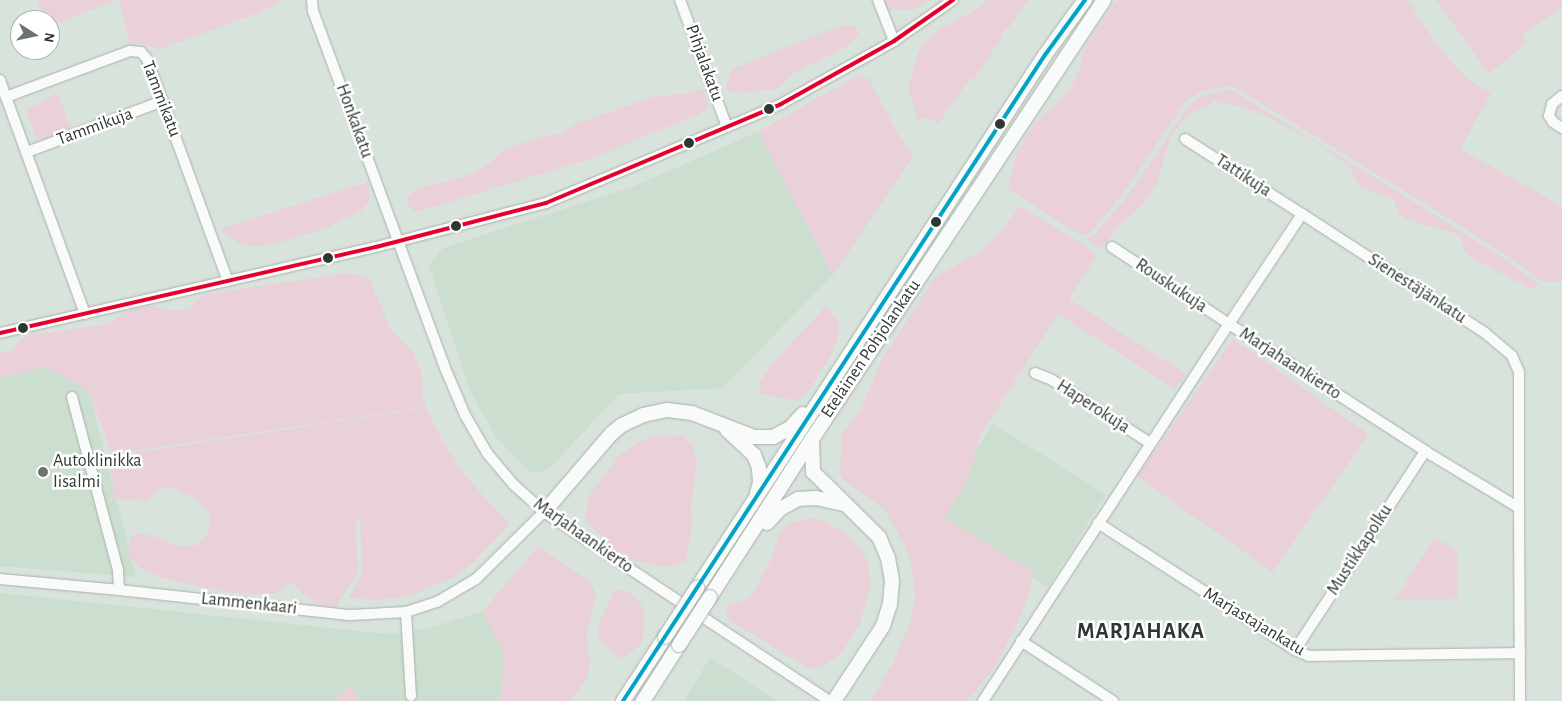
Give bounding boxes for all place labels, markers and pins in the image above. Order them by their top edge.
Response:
unlabelled marker [764,104,774,114]
unlabelled marker [995,119,1005,129]
unlabelled marker [684,138,694,148]
unlabelled marker [931,217,941,227]
unlabelled marker [451,221,461,231]
unlabelled marker [323,253,333,263]
unlabelled marker [18,323,28,333]
place label: Autoklinikka Iisalmi [53,451,142,494]
marker: Autoklinikka Iisalmi [37,466,49,478]

